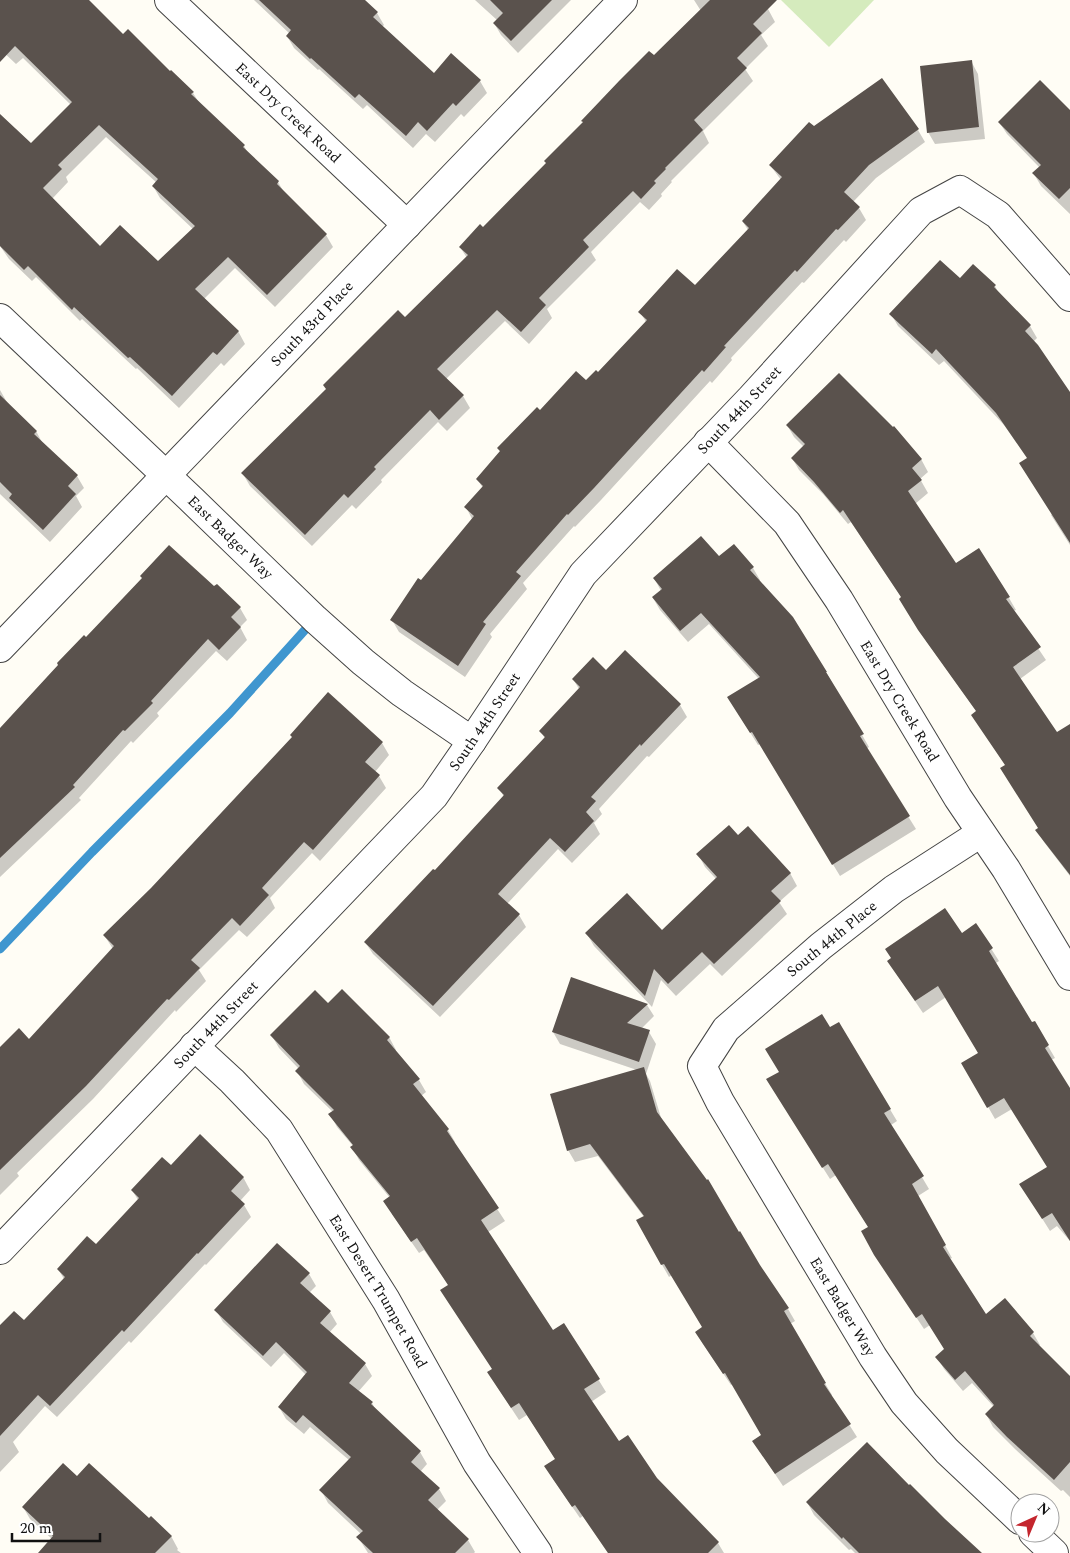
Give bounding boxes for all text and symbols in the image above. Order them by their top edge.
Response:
street label: East Dry Creek Road [230,57,346,169]
street label: South 43rd Place [265,275,359,372]
street label: South 44th Street [691,360,787,460]
street label: East Badger Way [182,490,279,585]
street label: East Dry Creek Road [854,636,945,766]
street label: South 44th Street [443,668,526,776]
street label: South 44th Place [782,895,882,983]
street label: South 44th Street [168,975,264,1074]
street label: East Desert Trumpet Road [323,1210,433,1372]
street label: East Badger Way [804,1252,882,1361]
north arrow [1010,1493,1060,1543]
text: N [1032,1497,1055,1521]
scale bar [12,1510,100,1542]
text: 20 m [20,1517,52,1540]

